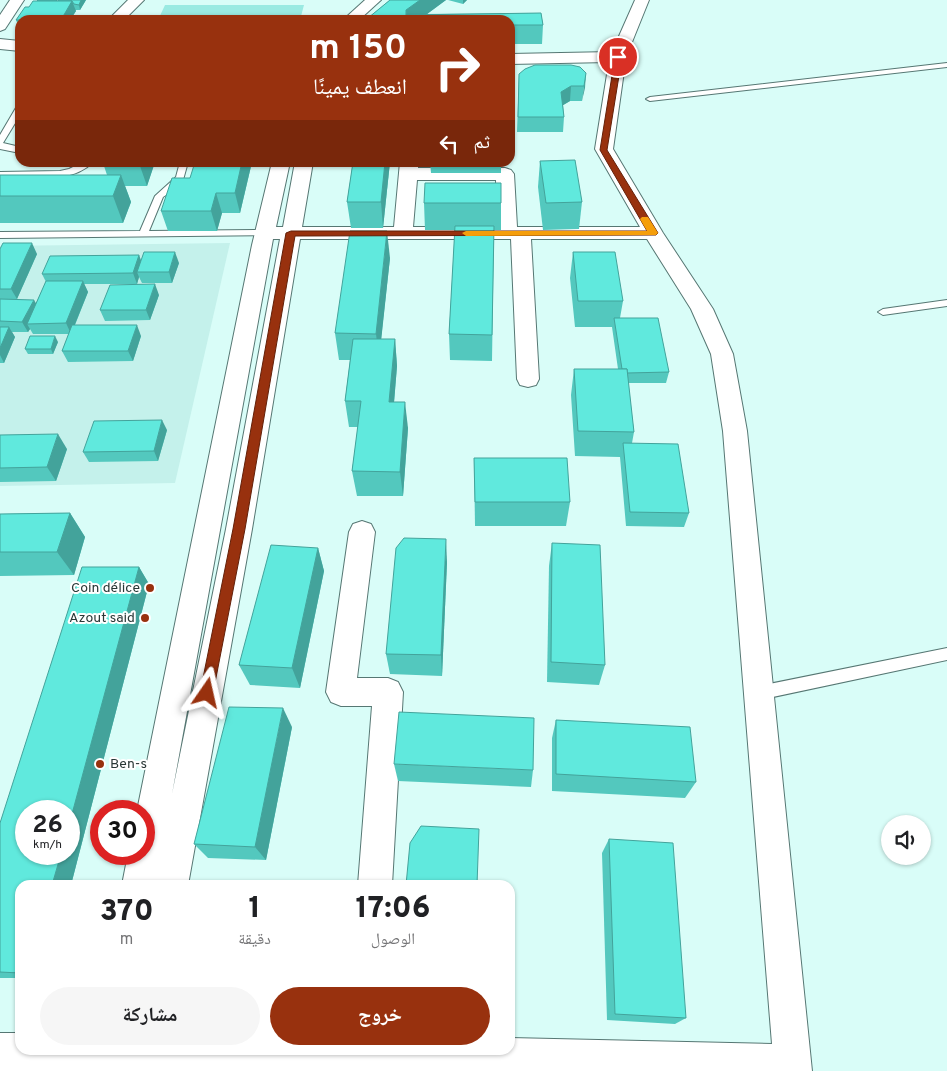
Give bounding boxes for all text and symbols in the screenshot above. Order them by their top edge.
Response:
text: 150 m [309,27,407,71]
icon: right [425,35,490,100]
pin [597,36,639,78]
icon: arrive [604,43,632,71]
text: انعطف يمينًا [313,75,407,102]
icon: left [435,130,463,158]
text: ثم [473,131,490,155]
place label: Coin délice [71,580,140,597]
marker: Coin délice [144,582,156,594]
place label: Azout said [69,610,135,627]
marker: Azout said [139,612,151,624]
position arrow [180,666,232,718]
place label: Ben-s [110,756,147,773]
marker: Ben-s [94,758,106,770]
speed limit sign: 30 [90,800,155,865]
text: 26 [32,810,63,842]
map controls [881,815,931,865]
button: sound [881,815,931,865]
text: km/h [33,837,62,853]
text: 1 [248,891,261,928]
text: 17:06 [355,891,430,928]
text: 370 [100,894,154,931]
text: m [120,930,133,950]
text: دقيقة [238,930,271,950]
text: الوصول [371,930,415,950]
button: مشاركة [40,987,260,1045]
button: خروج [270,987,490,1045]

